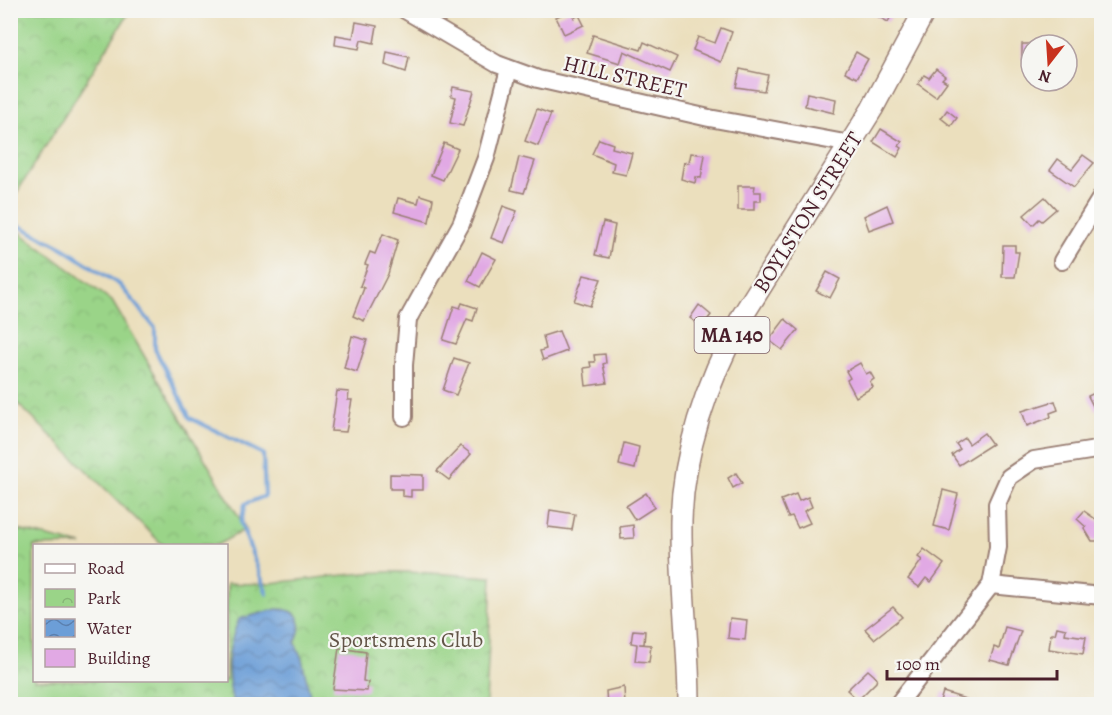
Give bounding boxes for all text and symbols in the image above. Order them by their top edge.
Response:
north arrow [1019,33,1079,93]
street label: HILL STREET [560,48,689,106]
text: N [1036,64,1054,89]
street label: BOYLSTON STREET [746,126,870,299]
road number: MA 140 [694,317,770,353]
legend [33,544,228,682]
text: Road [87,556,125,580]
text: Park [87,586,121,610]
text: Water [86,616,132,640]
park label: Sportsmens Club [329,625,483,655]
scale bar [887,643,1056,681]
text: Building [87,646,151,670]
text: 100 m [896,652,940,676]

